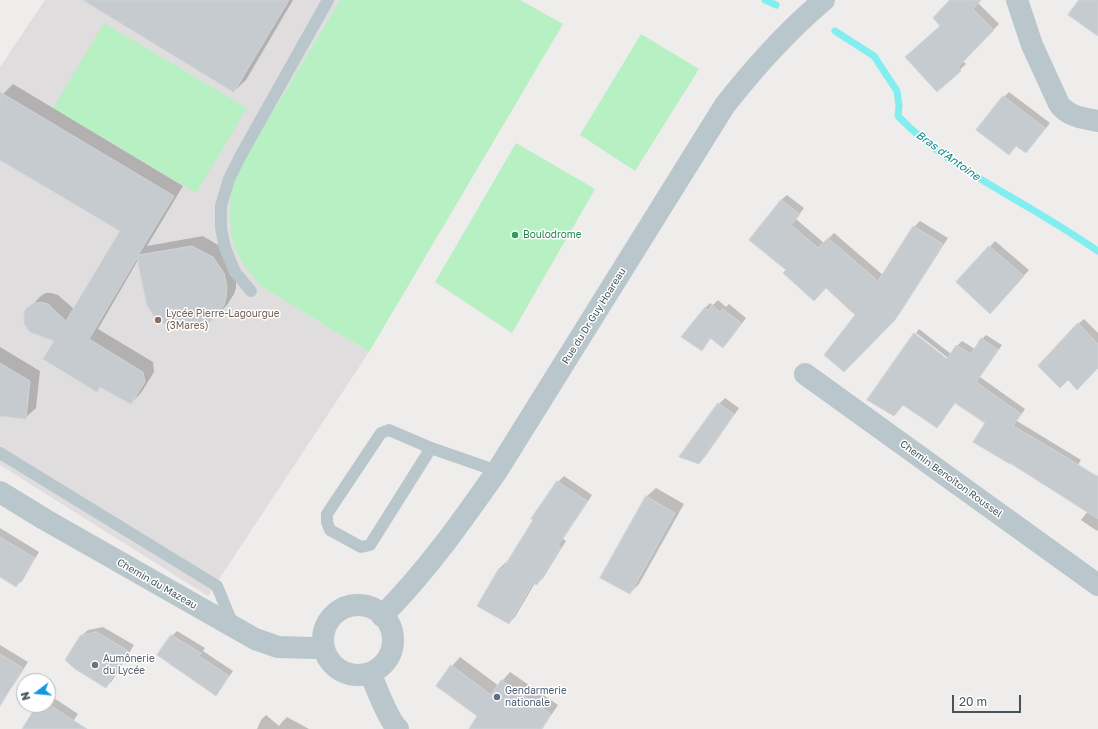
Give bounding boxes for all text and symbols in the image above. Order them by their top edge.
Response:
water label: Bras d'Antoine [913,128,983,184]
place label: Boulodrome [523,229,581,241]
marker: Boulodrome [510,230,520,240]
street label: Rue du Dr Guy Hoareau [560,266,628,366]
place label: Lycée Pierre-Lagourgue (3Mares) [166,308,280,332]
marker: Lycée Pierre-Lagourgue (3Mares) [153,315,163,325]
street label: Chemin Benoîton Roussel [898,438,1004,520]
street label: Chemin du Mazeau [115,556,199,612]
place label: Aumônerie du Lycée [103,653,155,676]
marker: Aumônerie du Lycée [90,660,100,670]
north arrow [16,673,56,713]
place label: Gendarmerie nationale [505,685,567,708]
scale bar [954,687,1023,713]
text: N [18,690,32,702]
marker: Gendarmerie nationale [492,692,502,702]
text: 20 m [959,694,987,709]

